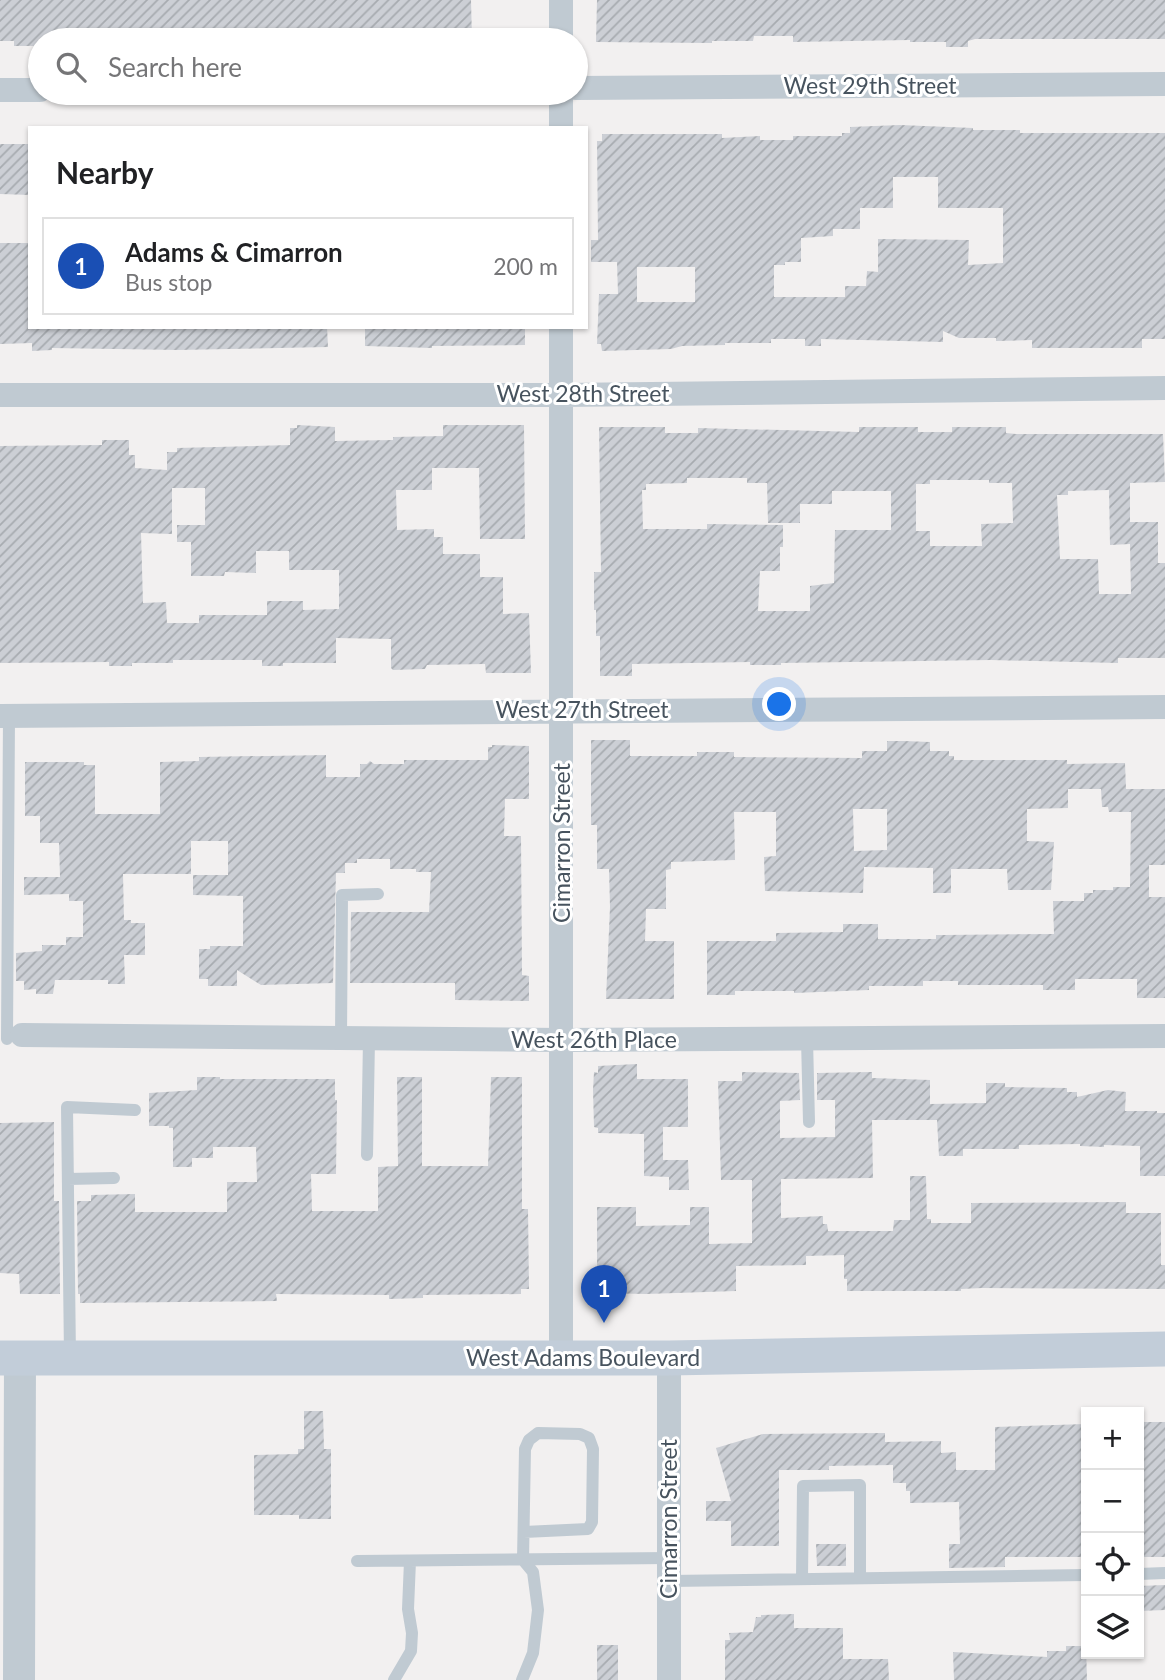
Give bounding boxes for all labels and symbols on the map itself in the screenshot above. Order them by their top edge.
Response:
street label: West 29th Street [784,71,957,99]
street label: West 28th Street [497,379,670,407]
your location [762,687,796,721]
street label: West 27th Street [496,695,669,723]
street label: Cimarron Street [547,762,575,923]
street label: West 26th Place [511,1025,677,1053]
pin: 1 [581,1265,627,1323]
street label: West Adams Boulevard [466,1343,700,1371]
street label: Cimarron Street [654,1438,682,1599]

